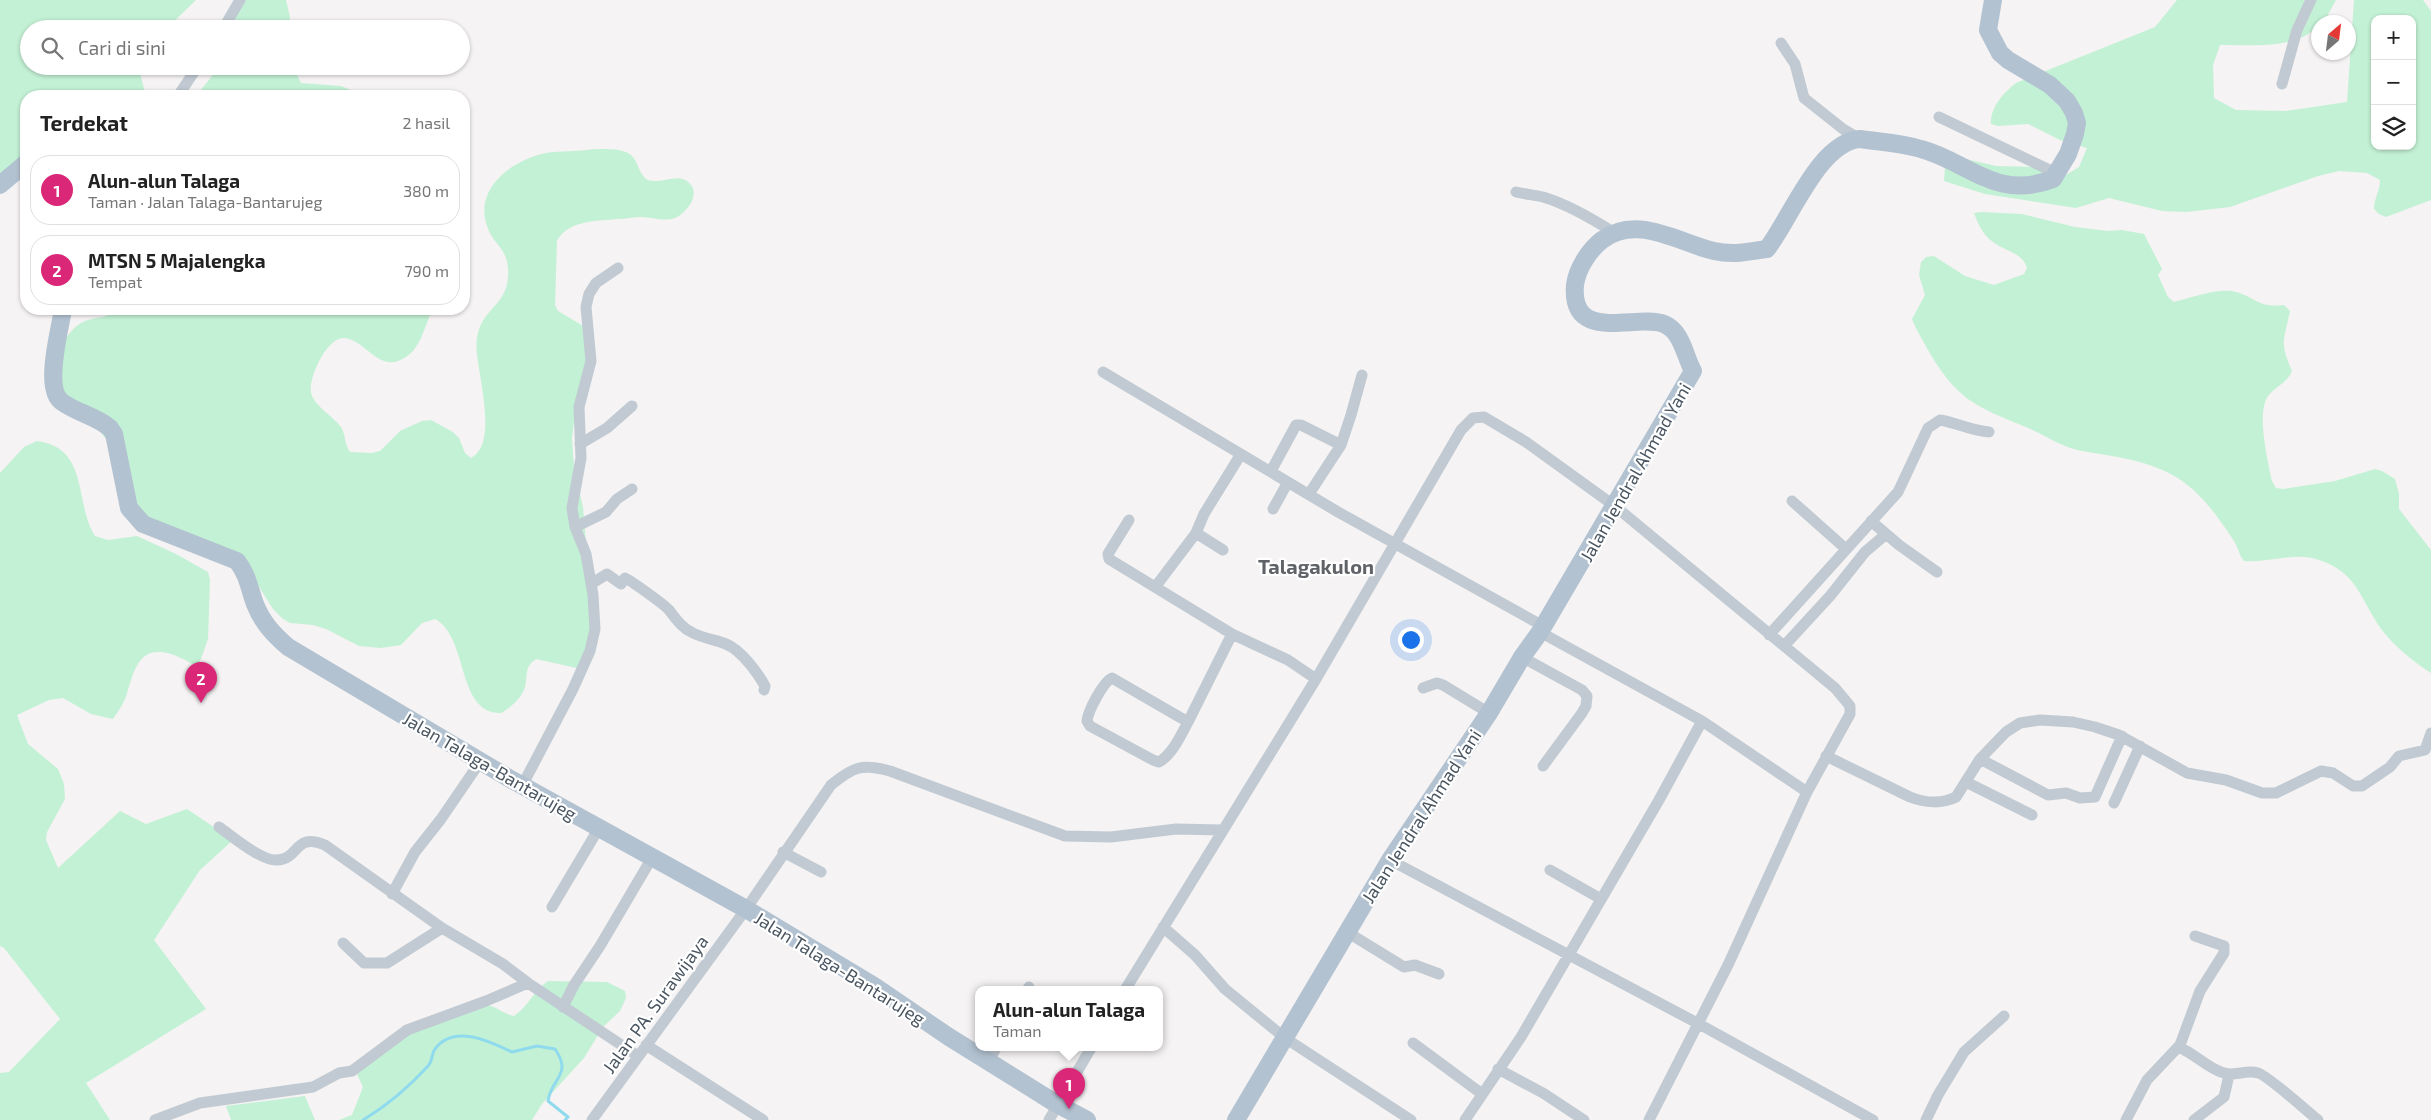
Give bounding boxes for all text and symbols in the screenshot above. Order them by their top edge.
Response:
north arrow [2311,15,2356,60]
map controls [2371,15,2416,150]
button: + [2371,15,2416,60]
search box [20,20,470,75]
icon: search [38,34,66,62]
text: Cari di sini [78,36,166,59]
button: − [2371,60,2416,105]
button: layers [2371,105,2416,150]
text: Terdekat [40,110,128,135]
text: 2 hasil [403,113,450,132]
text: Alun-alun Talaga [88,169,240,192]
text: 1 [54,181,60,200]
text: 380 m [403,181,449,200]
text: Taman · Jalan Talaga-Bantarujeg [88,192,322,211]
text: MTSN 5 Majalengka [88,249,266,272]
text: 2 [52,261,62,280]
text: 790 m [404,261,449,280]
text: Tempat [88,272,142,291]
street label: Jalan Jendral Ahmad Yani [1575,379,1695,565]
district label: Talagakulon [1258,554,1374,578]
your location [1398,627,1424,653]
pin: 2 [185,662,217,703]
street label: Jalan Talaga-Bantarujeg [399,707,581,825]
street label: Jalan Jendral Ahmad Yani [1357,725,1485,907]
street label: Jalan Talaga-Bantarujeg [751,906,929,1030]
street label: Jalan PA. Surawijaya [597,931,713,1077]
popup [975,986,1163,1051]
text: Alun-alun Talaga [993,998,1145,1021]
text: Taman [993,1021,1042,1040]
pin: 1 [1053,1068,1085,1109]

